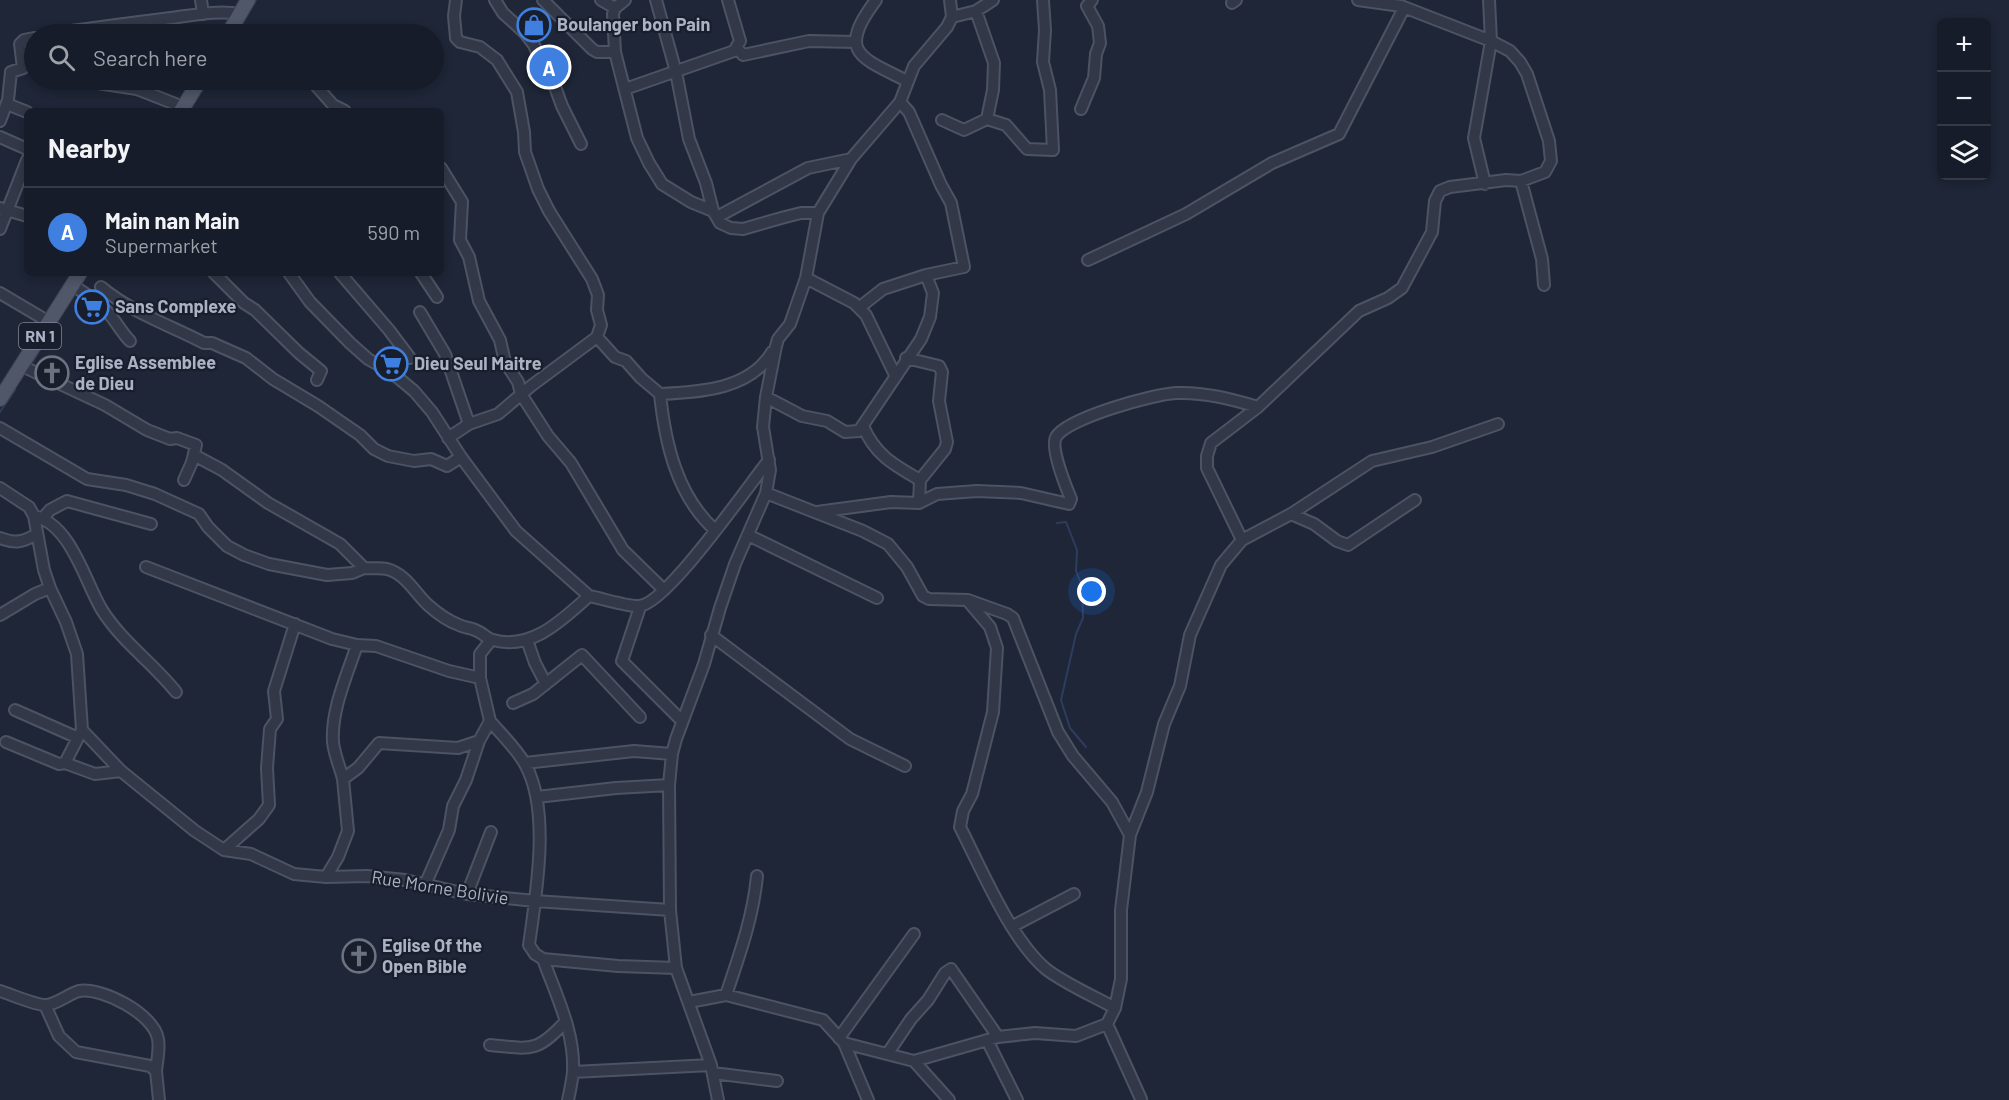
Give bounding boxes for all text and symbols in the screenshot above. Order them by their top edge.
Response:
shop icon: Boulanger bon Pain [516,7,552,43]
place label: Boulanger bon Pain [557,13,710,35]
map controls [1937,18,1991,180]
button: + [1937,18,1991,72]
search box [24,24,444,90]
icon: search [45,41,78,74]
text: Search here [93,44,207,70]
pin: A [530,44,568,90]
button: − [1937,72,1991,126]
button: layers [1937,126,1991,180]
text: Nearby [48,132,130,163]
text: Main nan Main [105,207,239,233]
text: A [61,220,74,244]
text: 590 m [367,220,420,244]
text: Supermarket [105,233,218,257]
supermarket icon: Sans Complexe [74,289,110,325]
place label: Sans Complexe [115,295,237,317]
road number: RN 1 [19,323,61,349]
supermarket icon: Dieu Seul Maitre [373,346,409,382]
place label: Eglise Assemblee de Dieu [75,351,216,394]
place label: Dieu Seul Maitre [414,352,542,374]
church icon: Eglise Assemblee de Dieu [34,355,70,391]
your location [1077,577,1106,606]
street label: Rue Morne Bolivie [370,865,510,909]
place label: Eglise Of the Open Bible [382,934,482,977]
church icon: Eglise Of the Open Bible [341,938,377,974]

